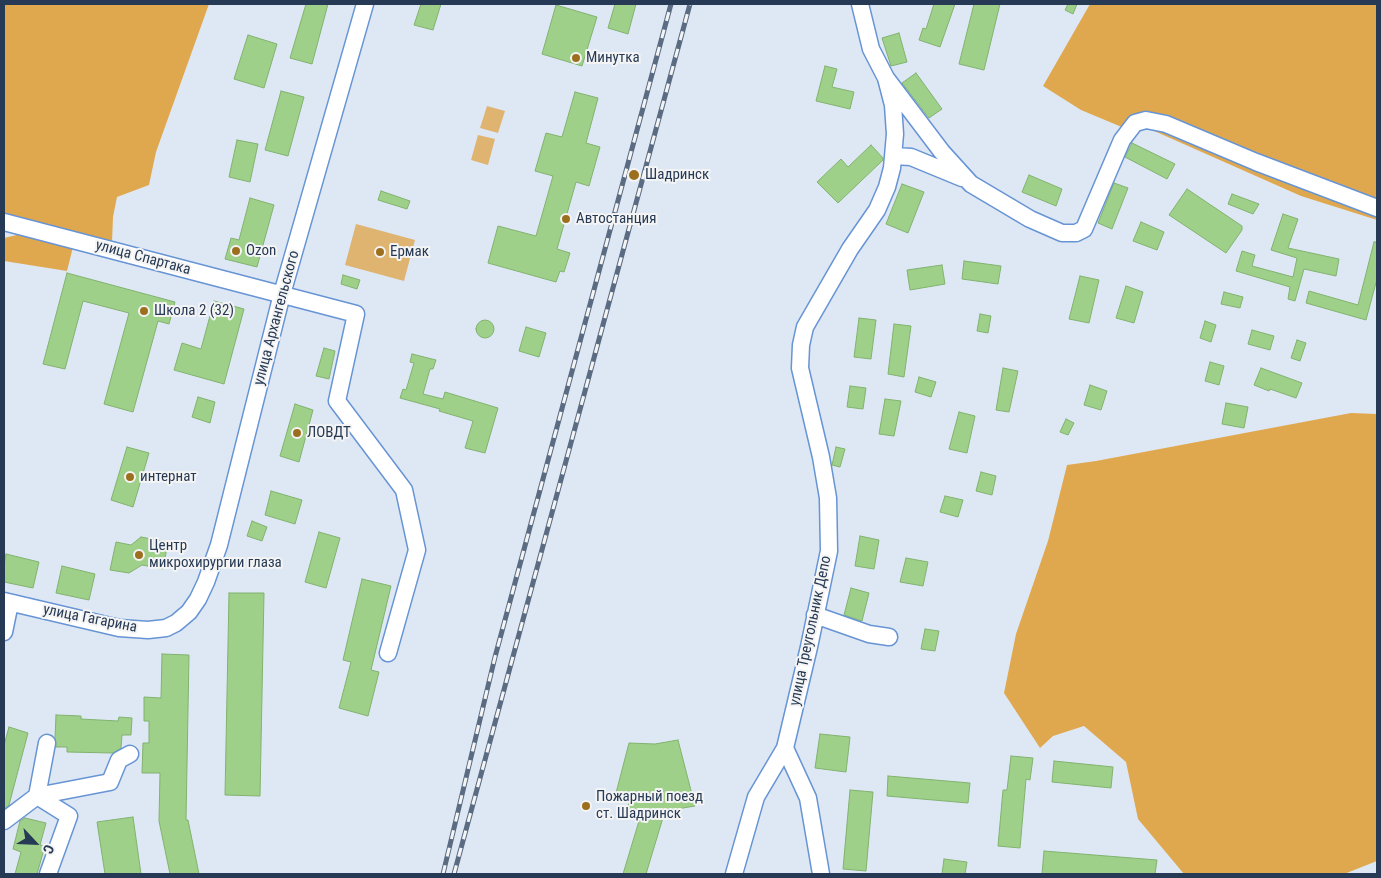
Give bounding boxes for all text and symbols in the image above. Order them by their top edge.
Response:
place label: Минутка [586,49,640,67]
marker: Минутка [570,52,582,64]
place label: Шадринск [645,166,709,184]
marker: Шадринск [627,168,641,182]
place label: Автостанция [576,210,656,228]
marker: Автостанция [560,213,572,225]
street label: улица Спартака [93,237,193,279]
place label: Ozon [246,242,276,260]
place label: Ермак [390,243,429,261]
marker: Ozon [230,245,242,257]
marker: Ермак [374,246,386,258]
street label: улица Архангельского [250,249,304,387]
place label: Школа 2 (32) [154,302,234,320]
marker: Школа 2 (32) [138,305,150,317]
place label: ЛОВДТ [307,424,351,442]
marker: ЛОВДТ [291,427,303,439]
place label: интернат [140,468,197,486]
marker: интернат [124,471,136,483]
place label: Центр микрохирургии глаза [149,537,282,572]
marker: Центр микрохирургии глаза [133,549,145,561]
street label: улица Треугольник Депо [786,554,836,708]
street label: улица Гагарина [42,601,138,637]
place label: Пожарный поезд ст. Шадринск [596,788,703,823]
marker: Пожарный поезд ст. Шадринск [580,800,592,812]
north arrow [10,818,60,868]
text: С [40,842,58,856]

